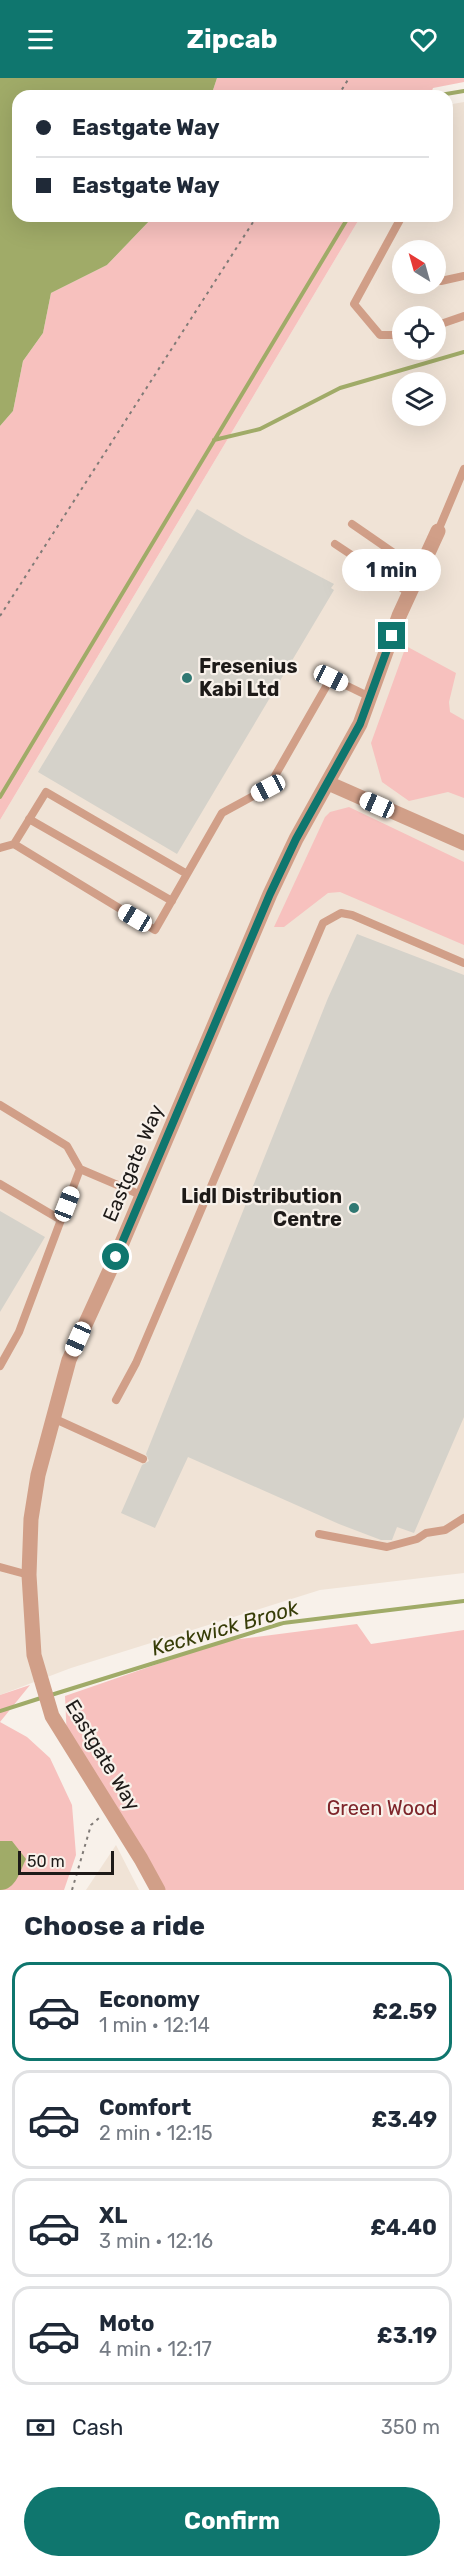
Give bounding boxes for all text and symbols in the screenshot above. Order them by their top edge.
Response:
icon: menu [24,23,57,56]
text: Zipcab [186,23,278,55]
icon: heart [407,23,440,56]
text: Eastgate Way [72,114,220,141]
text: Eastgate Way [72,172,220,199]
north arrow [392,240,446,294]
map controls [392,240,446,426]
button: locate [392,306,446,360]
button: layers [392,372,446,426]
callout: 1 min [342,549,442,591]
text: 1 min [366,558,417,582]
route end [378,622,405,649]
place label: Fresenius Kabi Ltd [199,654,297,701]
car [311,662,351,694]
marker: Fresenius Kabi Ltd [180,671,194,685]
car [248,772,288,804]
car [357,789,397,821]
car [115,901,155,935]
street label: Eastgate Way [98,1101,168,1225]
car [52,1184,82,1224]
place label: Lidl Distribution Centre [181,1184,342,1231]
marker: Lidl Distribution Centre [347,1201,361,1215]
route start [102,1243,129,1270]
car [62,1319,94,1359]
water label: Keckwick Brook [148,1594,302,1660]
street label: Eastgate Way [61,1695,145,1815]
park label: Green Wood [327,1796,437,1820]
scale bar [18,1848,114,1876]
text: 50 m [27,1852,65,1871]
text: Choose a ride [24,1910,205,1942]
icon: car [27,1985,81,2039]
text: Economy [99,1986,200,2013]
text: £2.59 [372,1998,437,2025]
text: 1 min · 12:14 [99,2013,210,2037]
icon: car [27,2093,81,2147]
text: Comfort [99,2094,191,2121]
text: £3.49 [372,2106,437,2133]
text: 2 min · 12:15 [99,2121,213,2145]
icon: car [27,2201,81,2255]
text: XL [99,2202,127,2229]
text: £4.40 [370,2214,437,2241]
text: 3 min · 12:16 [99,2229,213,2253]
icon: car [27,2309,81,2363]
text: Moto [99,2310,154,2337]
text: £3.19 [377,2322,437,2349]
text: 4 min · 12:17 [99,2337,212,2361]
icon: cash [24,2411,57,2444]
text: Cash [72,2414,123,2441]
text: 350 m [381,2415,440,2439]
button: Confirm [24,2487,440,2556]

